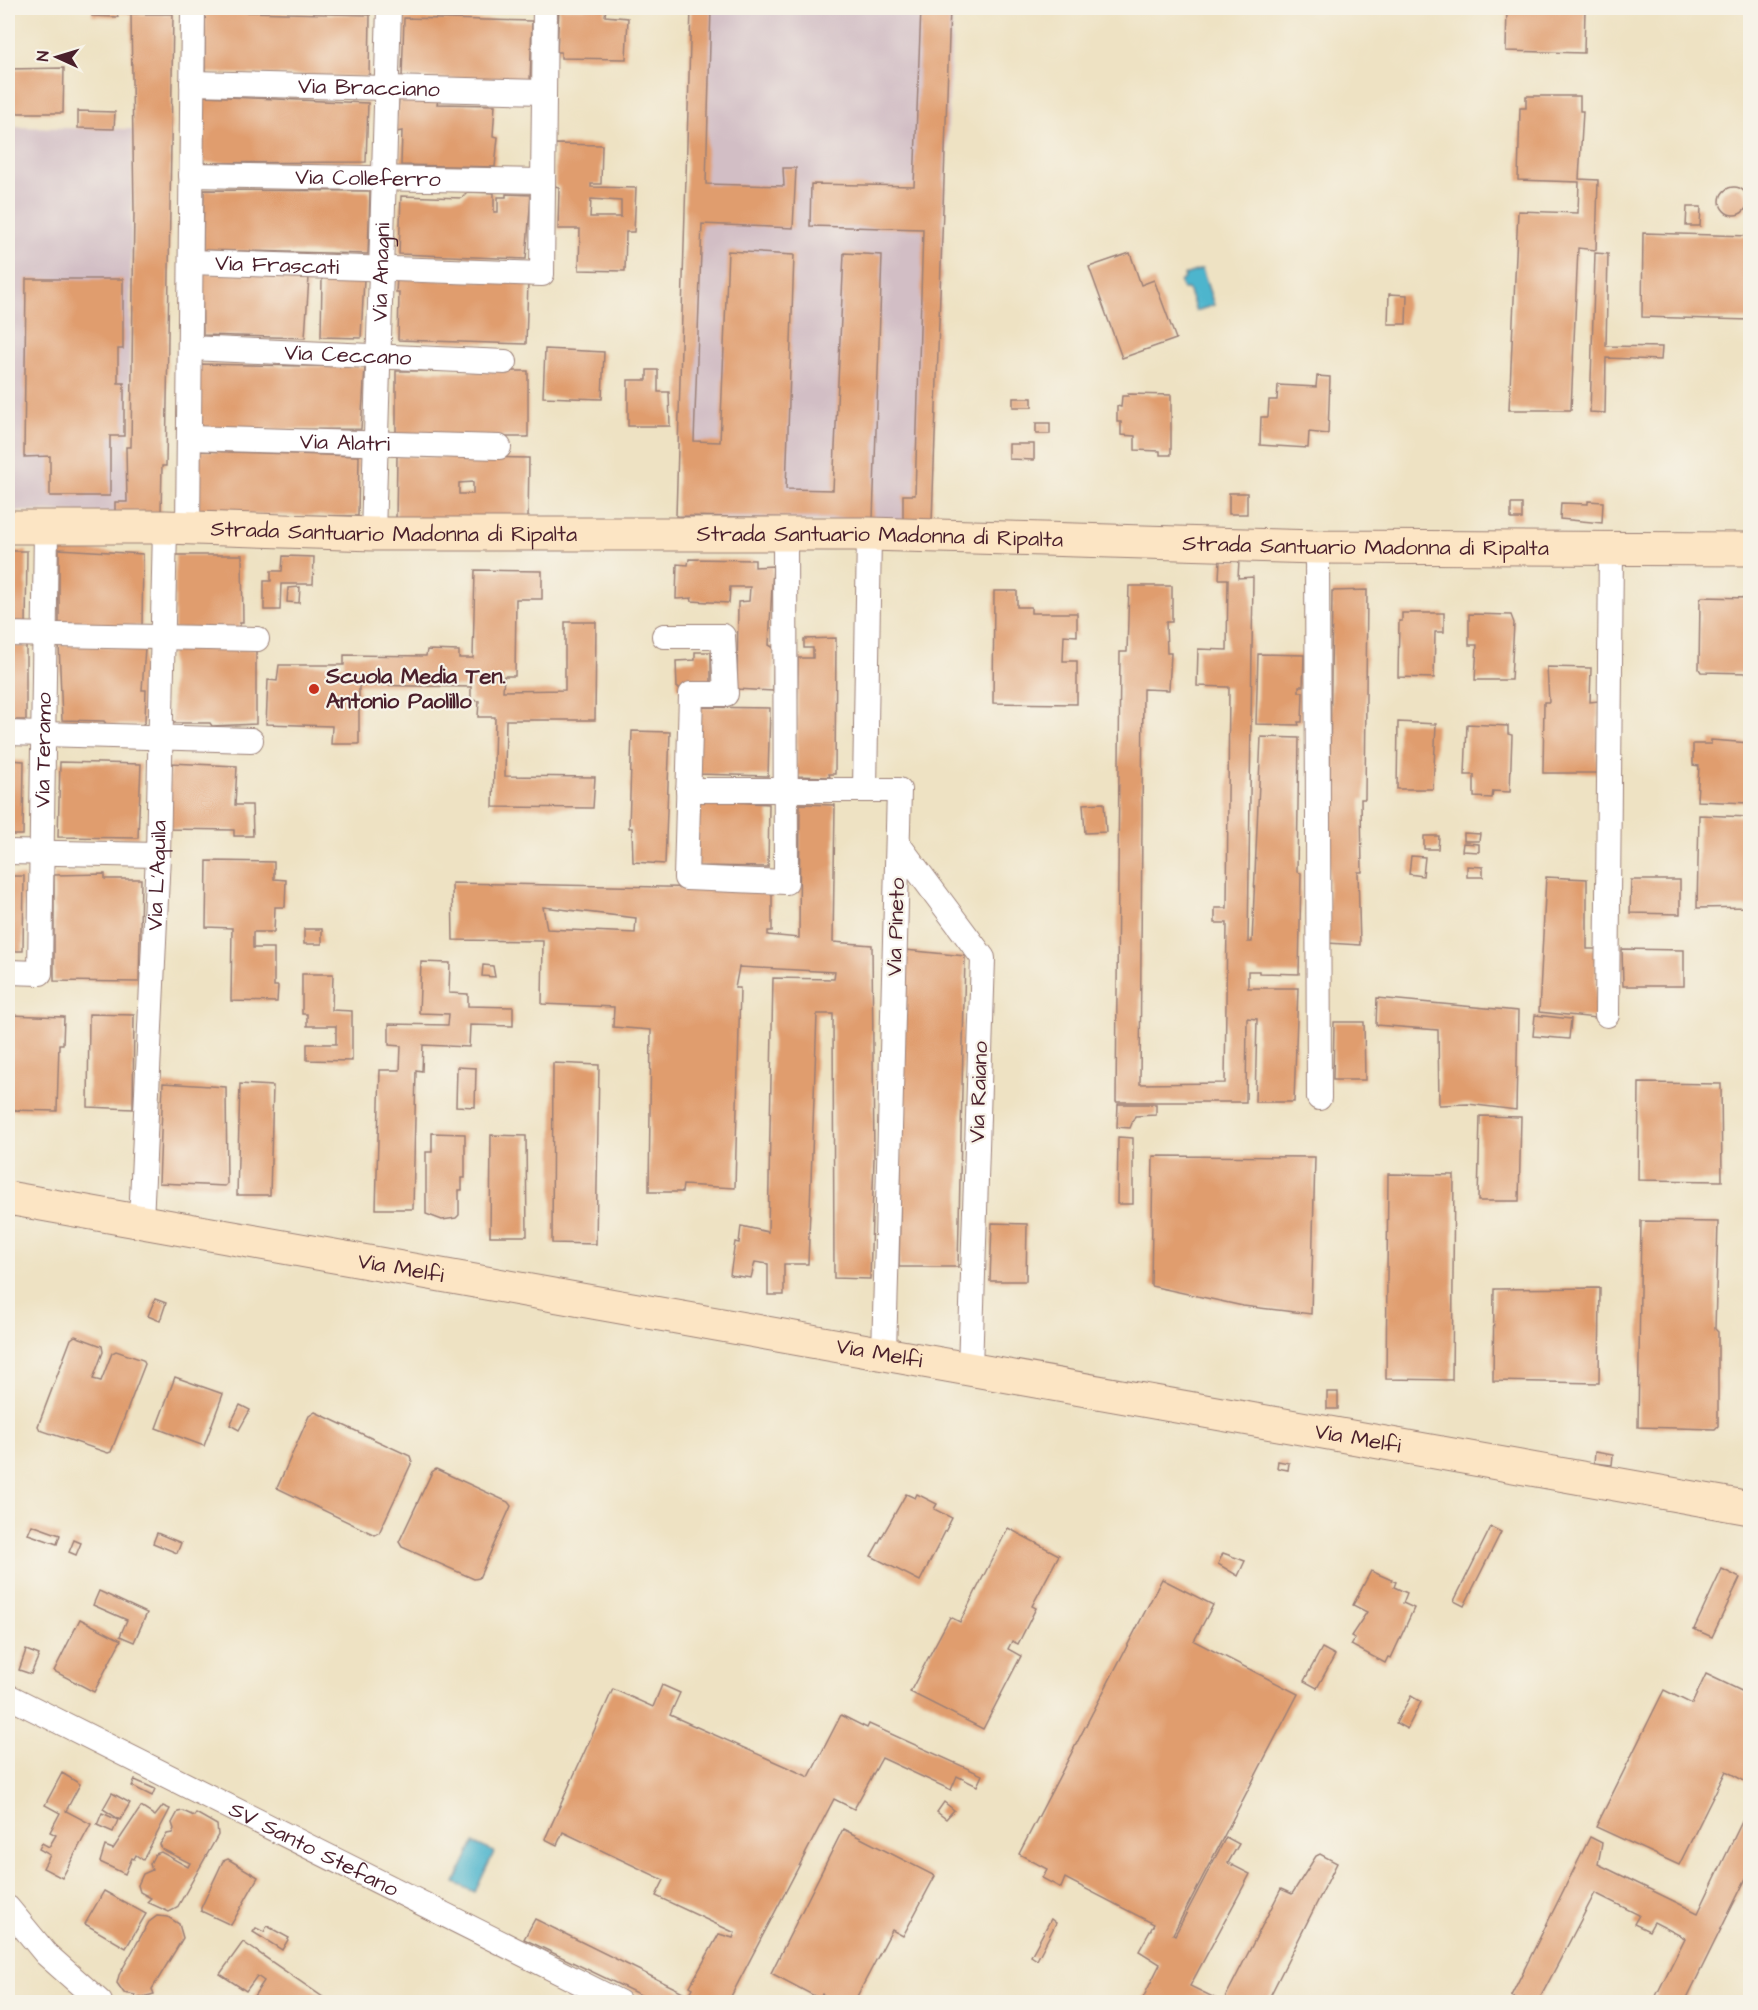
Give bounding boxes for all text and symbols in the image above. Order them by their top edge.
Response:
north arrow [27,27,87,87]
text: N [32,50,54,62]
street label: Via Bracciano [298,70,441,105]
street label: Via Colleferro [295,161,442,195]
street label: Via Anagni [364,222,399,322]
street label: Via Frascati [214,247,340,283]
street label: Via Ceccano [284,337,413,373]
street label: Via Alatri [299,426,391,459]
street label: Strada Santuario Madonna di Ripalta [210,513,577,550]
street label: Strada Santuario Madonna di Ripalta [697,519,1064,555]
street label: Strada Santuario Madonna di Ripalta [1182,528,1549,564]
place label: Scuola Media Ten. Antonio Paolillo [325,661,505,717]
marker: Scuola Media Ten. Antonio Paolillo [307,682,321,696]
street label: Via Teramo [27,691,59,808]
street label: Via L'Aquila [139,820,174,931]
street label: Via Pineto [879,877,913,977]
street label: Via Raiano [962,1040,996,1143]
street label: Via Melfi [355,1245,446,1291]
street label: Via Melfi [834,1330,925,1376]
street label: Via Melfi [1312,1415,1403,1461]
street label: SV Santo Stefano [224,1794,404,1905]

